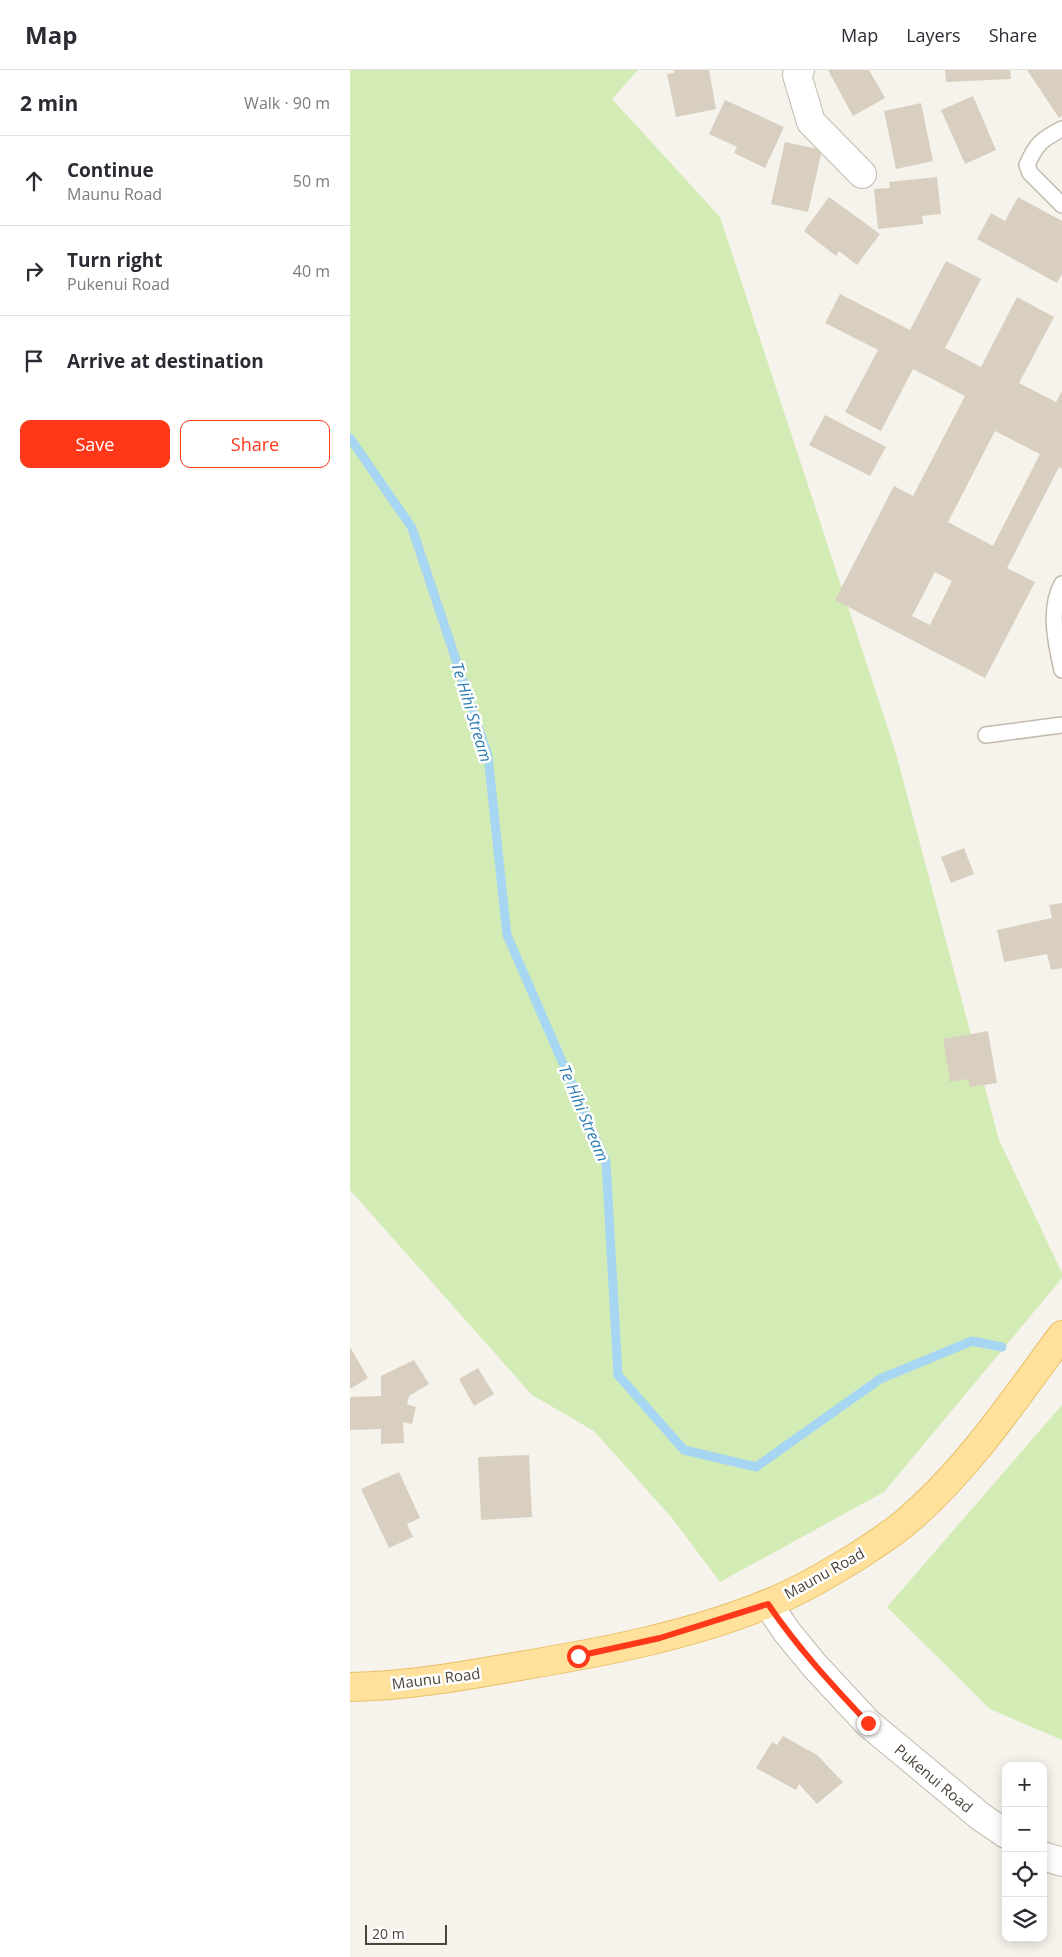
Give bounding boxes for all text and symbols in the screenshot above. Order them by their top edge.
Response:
text: Map [25,18,77,51]
text: Map [841,23,878,47]
text: Layers [906,23,961,47]
text: Share [989,23,1037,47]
text: 2 min [20,89,78,117]
text: Walk · 90 m [244,92,330,114]
text: Continue [67,157,154,183]
icon: ahead [20,167,48,195]
text: 50 m [293,170,330,192]
text: Maunu Road [67,183,162,205]
text: Turn right [67,247,162,273]
icon: right [20,257,48,285]
text: 40 m [293,260,330,282]
text: Pukenui Road [67,273,170,295]
icon: arrive [20,347,48,375]
text: Arrive at destination [67,348,264,374]
button: Save [20,420,170,468]
button: Share [180,420,330,468]
water label: Te Hihi Stream [446,660,498,765]
water label: Te Hihi Stream [554,1061,614,1165]
street label: Maunu Road [780,1543,868,1603]
route start [567,1645,590,1668]
street label: Maunu Road [391,1663,481,1693]
route end [857,1712,880,1735]
street label: Pukenui Road [891,1739,977,1817]
map controls [1002,1762,1047,1942]
button: + [1002,1762,1047,1807]
button: − [1002,1807,1047,1852]
button: locate [1002,1852,1047,1897]
button: layers [1002,1897,1047,1942]
scale bar [365,1922,448,1945]
text: 20 m [372,1924,405,1943]

